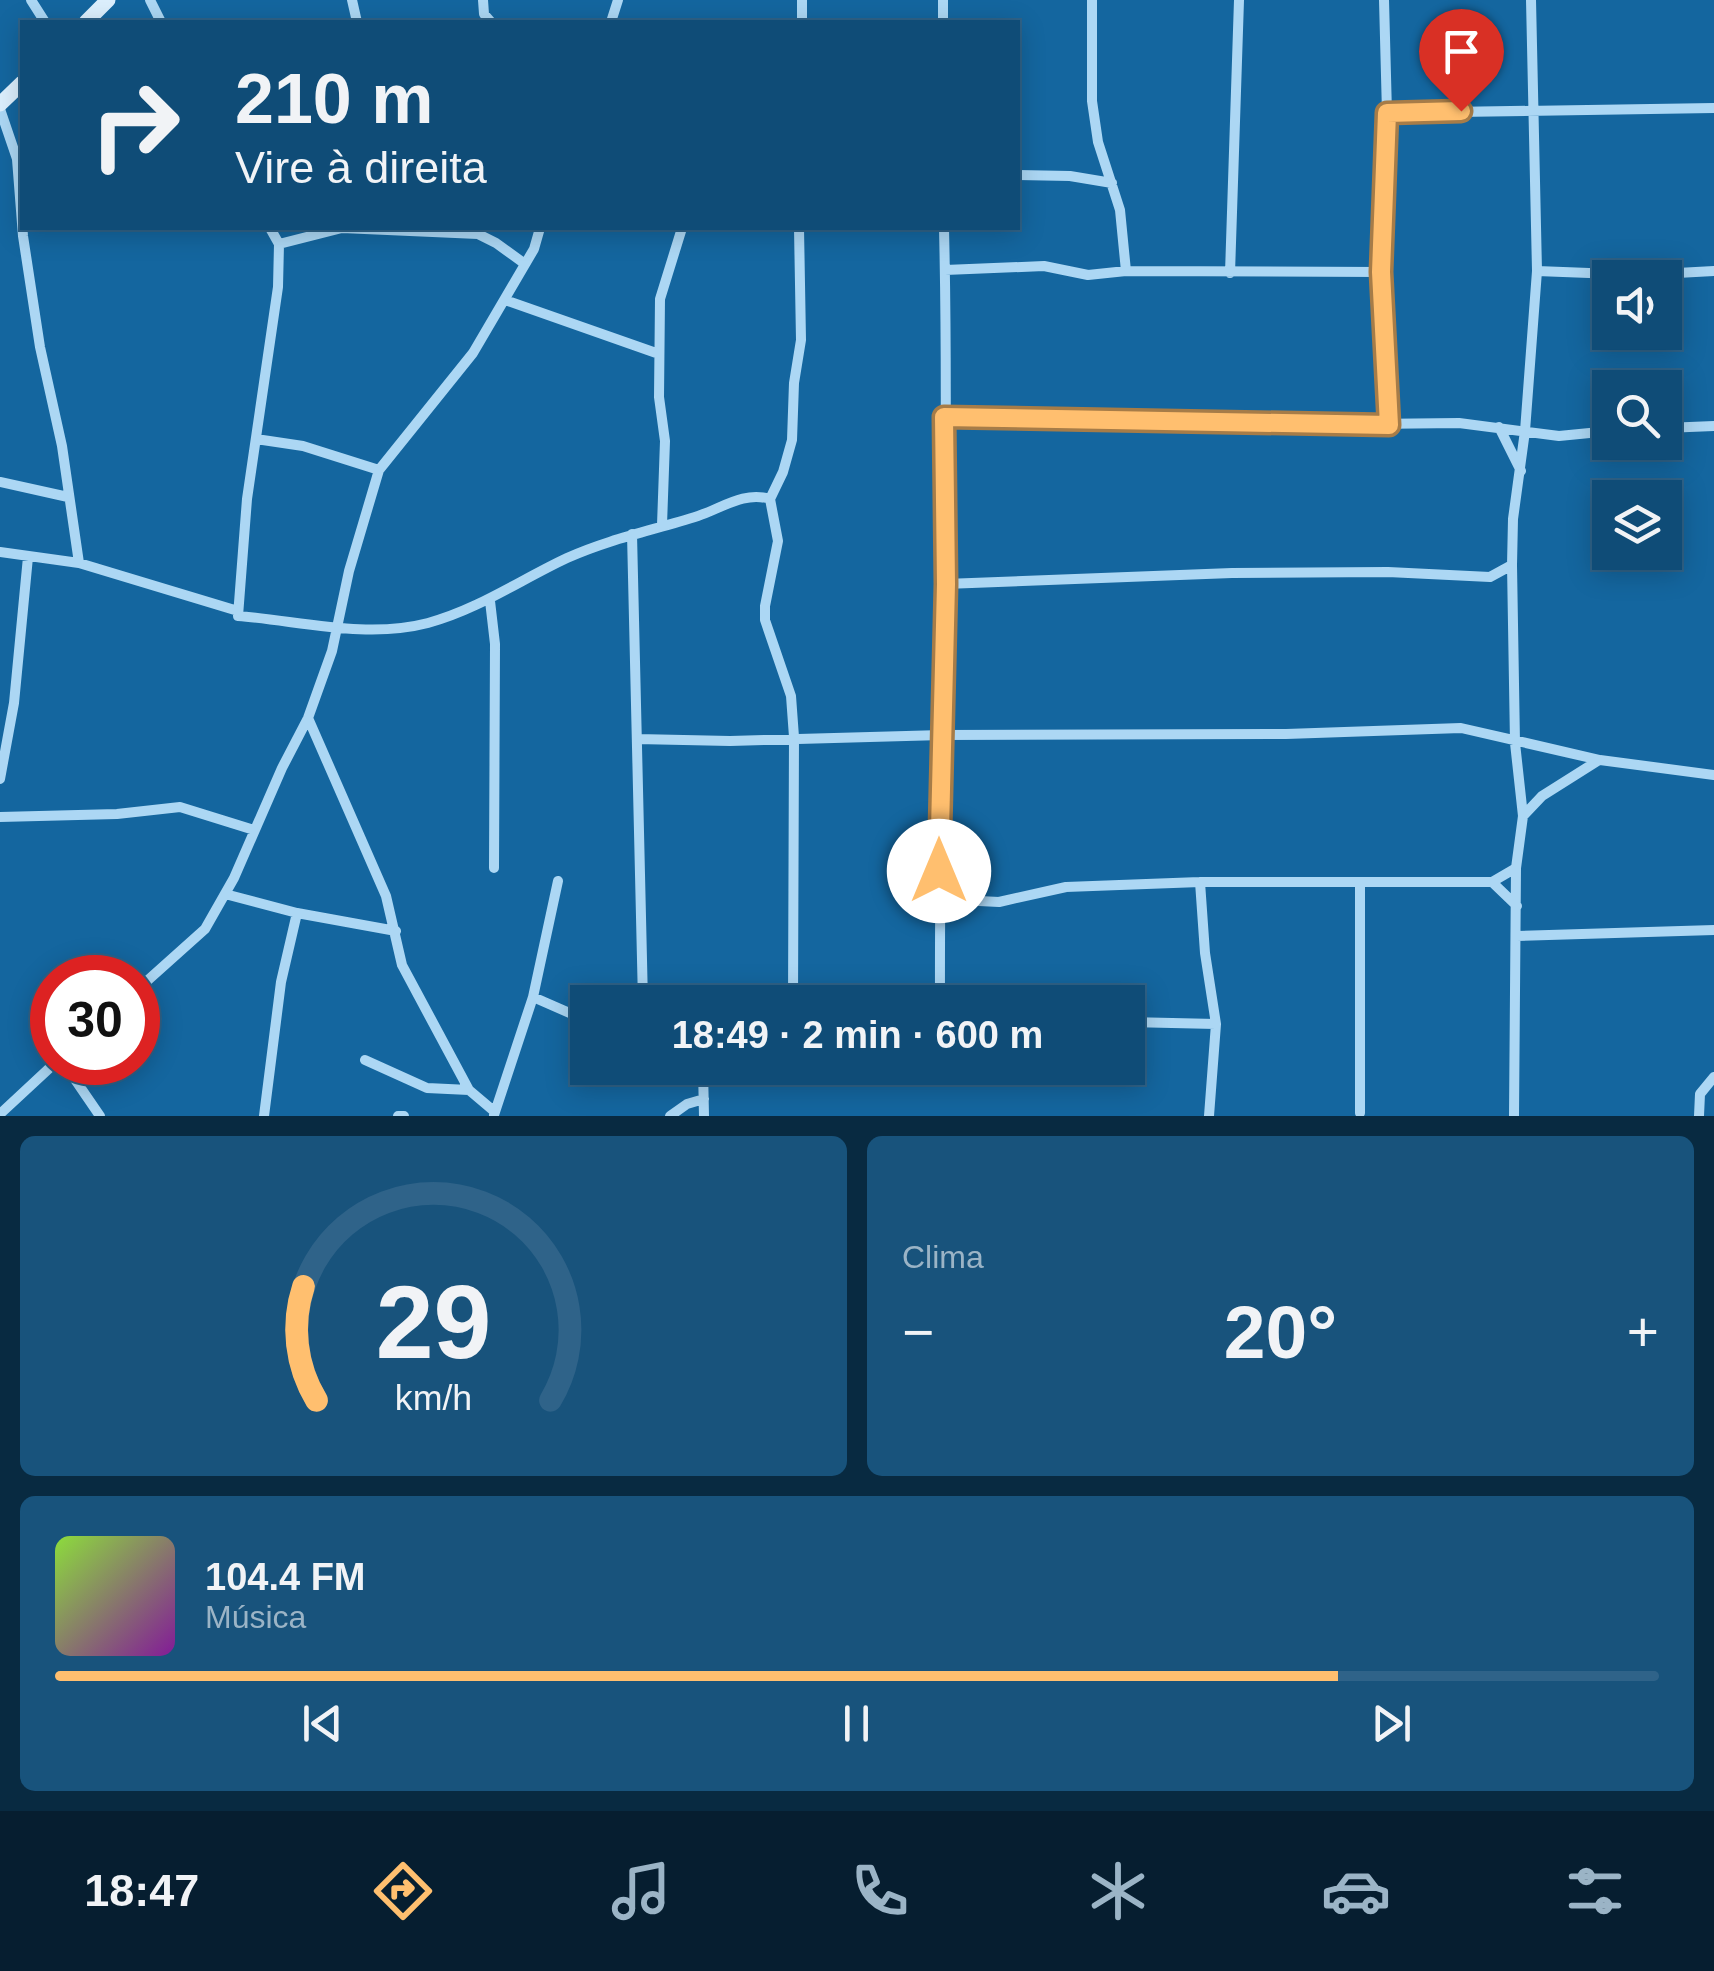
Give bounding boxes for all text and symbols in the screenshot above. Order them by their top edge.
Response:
pin [1419,9,1504,112]
icon: arrive [1434,24,1489,79]
icon: right [70,60,200,190]
text: 210 m [235,60,433,138]
text: Vire à direita [235,142,487,193]
map controls [1592,260,1682,570]
button: sound [1592,260,1682,350]
button: search [1592,370,1682,460]
button: layers [1592,480,1682,570]
position arrow [887,819,991,923]
speed limit sign: 30 [30,955,160,1085]
text: 18:49 · 2 min · 600 m [672,1014,1043,1056]
text: Clima [902,1239,984,1275]
text: 29 [376,1264,491,1380]
text: 20° [1224,1290,1337,1374]
text: − [902,1301,934,1363]
text: + [1627,1301,1659,1363]
text: km/h [395,1378,472,1418]
text: 104.4 FM [205,1556,366,1598]
text: Música [205,1599,306,1635]
icon: previous [295,1696,350,1751]
icon: pause [829,1696,884,1751]
icon: next [1364,1696,1419,1751]
icon: directions [368,1856,438,1926]
icon: music [606,1856,676,1926]
icon: phone [845,1856,915,1926]
icon: climate [1083,1856,1153,1926]
icon: car [1321,1856,1391,1926]
icon: filters [1560,1856,1630,1926]
text: 18:47 [84,1865,199,1916]

